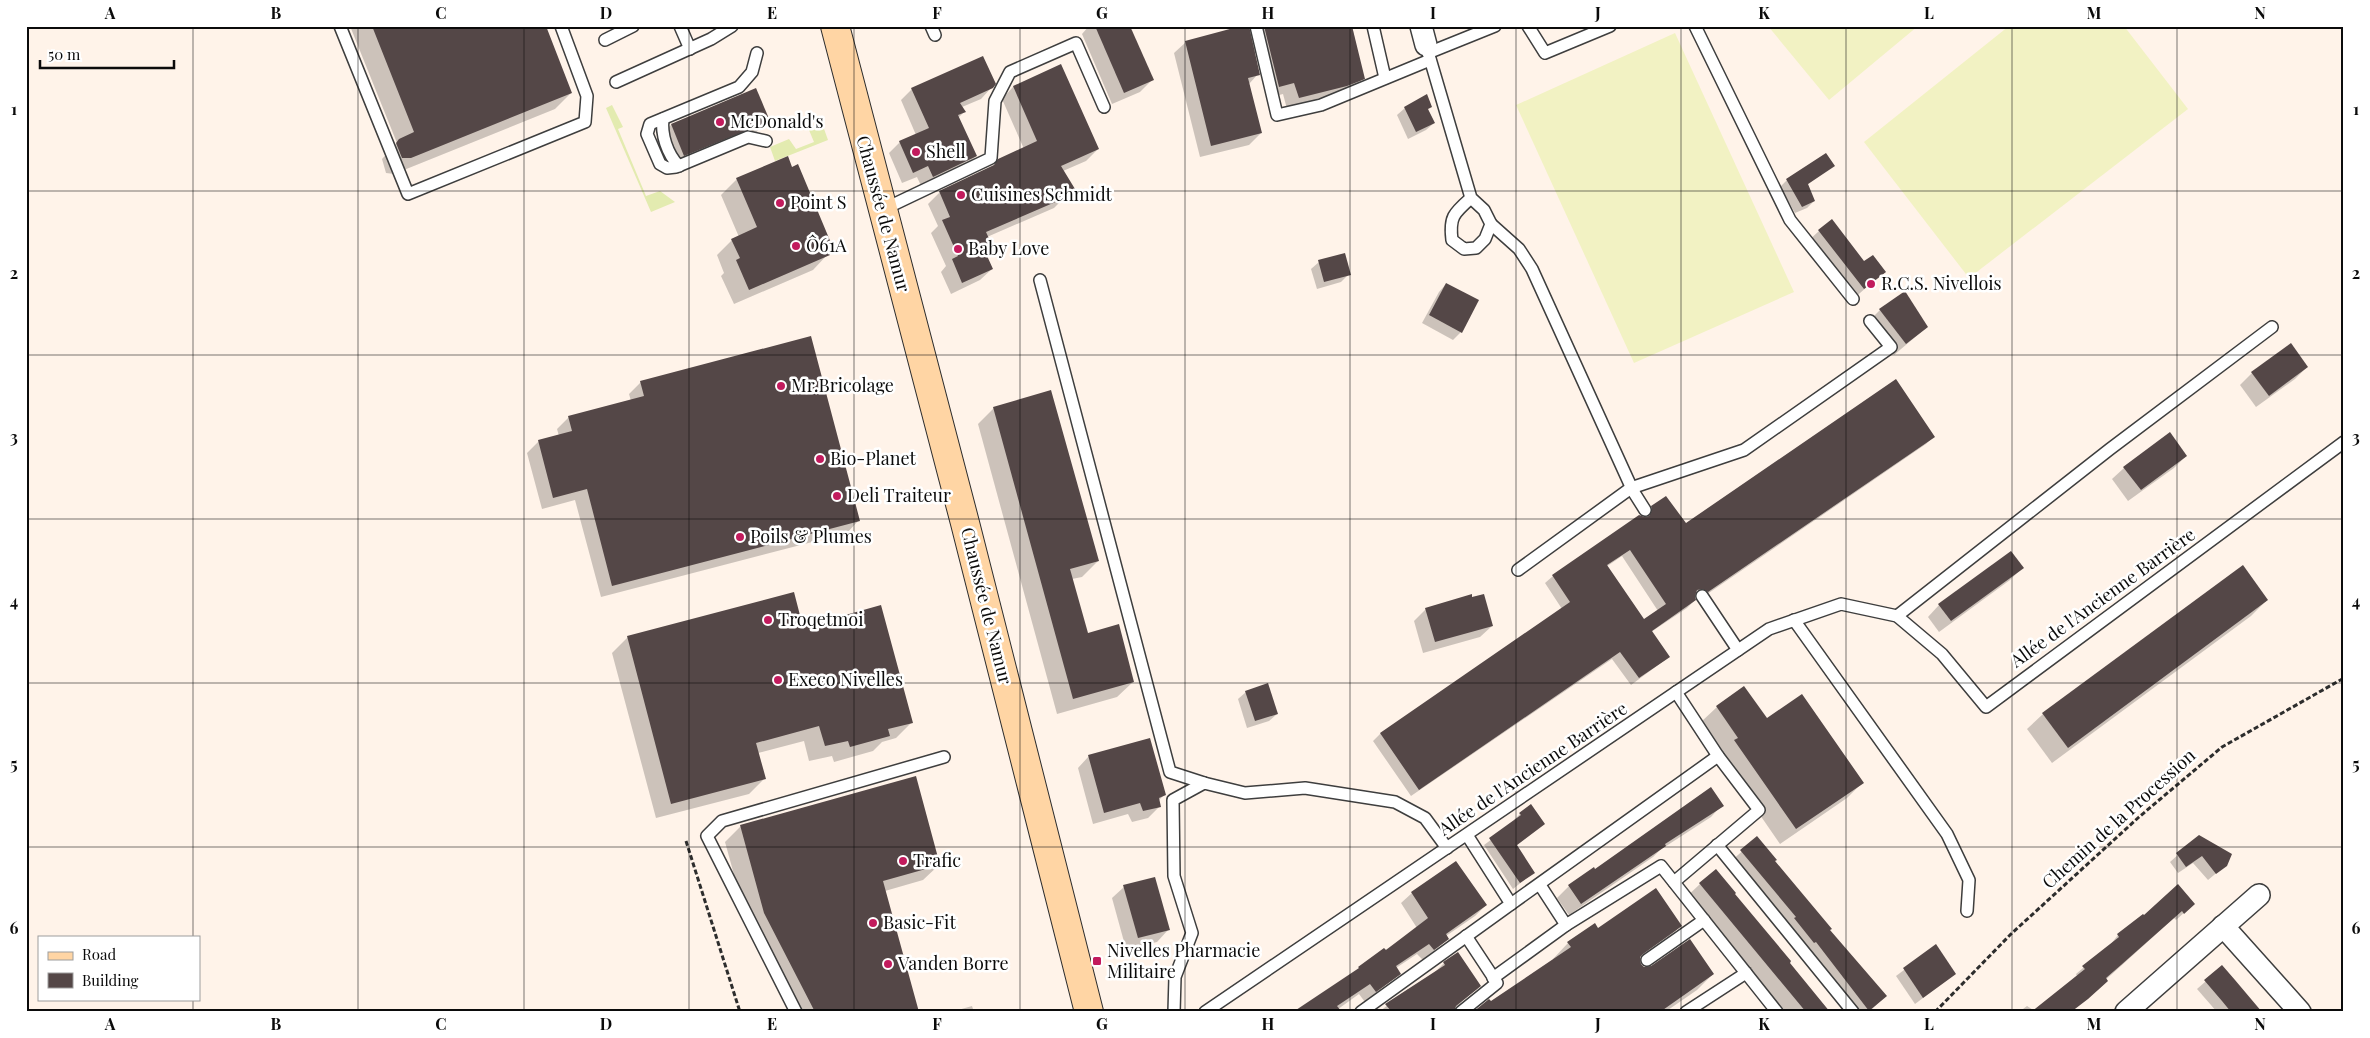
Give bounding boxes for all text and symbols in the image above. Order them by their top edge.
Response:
text: A [104,2,116,23]
text: B [271,2,282,23]
text: C [435,2,447,23]
text: D [600,2,612,23]
text: E [767,2,777,23]
text: F [932,2,942,23]
text: G [1096,2,1108,23]
text: H [1262,2,1275,23]
text: I [1430,2,1436,23]
text: J [1594,2,1601,23]
text: K [1758,2,1770,23]
text: L [1924,2,1934,23]
text: M [2087,2,2102,23]
text: N [2254,2,2266,23]
scale bar [40,38,174,70]
text: 50 m [48,44,81,64]
text: 1 [11,98,17,119]
text: 1 [2353,98,2359,119]
place label: McDonald's [730,109,824,133]
marker: McDonald's [714,116,726,128]
street label: Chaussée de Namur [852,133,916,295]
place label: Shell [926,139,966,163]
marker: Shell [910,146,922,158]
place label: Cuisines Schmidt [971,182,1113,206]
marker: Cuisines Schmidt [955,189,967,201]
place label: Point S [790,190,846,214]
marker: Point S [774,197,786,209]
place label: Ô61A [806,233,847,257]
place label: Baby Love [968,236,1049,260]
marker: Ô61A [790,240,802,252]
marker: Baby Love [952,243,964,255]
text: 2 [10,262,18,283]
text: 2 [2352,262,2360,283]
place label: R.C.S. Nivellois [1881,271,2002,295]
marker: R.C.S. Nivellois [1865,278,1877,290]
place label: Mr.Bricolage [791,373,894,397]
marker: Mr.Bricolage [775,380,787,392]
text: 3 [10,426,18,447]
text: 3 [2352,426,2360,447]
place label: Bio-Planet [830,446,917,470]
marker: Bio-Planet [814,453,826,465]
place label: Deli Traiteur [847,483,951,507]
marker: Deli Traiteur [831,490,843,502]
street label: Allée de l'Ancienne Barrière [2004,522,2200,673]
place label: Poils & Plumes [750,524,872,548]
street label: Chaussée de Namur [956,525,1018,687]
marker: Poils & Plumes [734,531,746,543]
text: 4 [10,590,18,611]
text: 4 [2352,590,2360,611]
place label: Troqetmoi [778,607,863,631]
marker: Troqetmoi [762,614,774,626]
place label: Execo Nivelles [788,667,903,691]
marker: Execo Nivelles [772,674,784,686]
street label: Allée de l'Ancienne Barrière [1432,696,1632,841]
street label: Chemin de la Procession [2037,743,2200,894]
text: 5 [10,753,18,774]
text: 5 [2352,753,2360,774]
place label: Trafic [913,848,961,872]
marker: Trafic [897,855,909,867]
place label: Basic-Fit [883,910,956,934]
text: 6 [10,917,19,938]
marker: Basic-Fit [867,917,879,929]
text: 6 [2352,917,2361,938]
legend [38,936,200,1000]
place label: Nivelles Pharmacie Militaire [1107,938,1260,983]
text: Road [82,944,116,964]
place label: Vanden Borre [897,951,1009,975]
marker: Nivelles Pharmacie Militaire [1091,955,1103,967]
marker: Vanden Borre [882,958,894,970]
text: Building [82,970,139,990]
text: A [104,1013,116,1034]
text: B [271,1013,282,1034]
text: C [435,1013,447,1034]
text: D [600,1013,612,1034]
text: E [767,1013,777,1034]
text: F [932,1013,942,1034]
text: G [1096,1013,1108,1034]
text: H [1262,1013,1275,1034]
text: I [1430,1013,1436,1034]
text: J [1594,1013,1601,1034]
text: K [1758,1013,1770,1034]
text: L [1924,1013,1934,1034]
text: M [2087,1013,2102,1034]
text: N [2254,1013,2266,1034]

